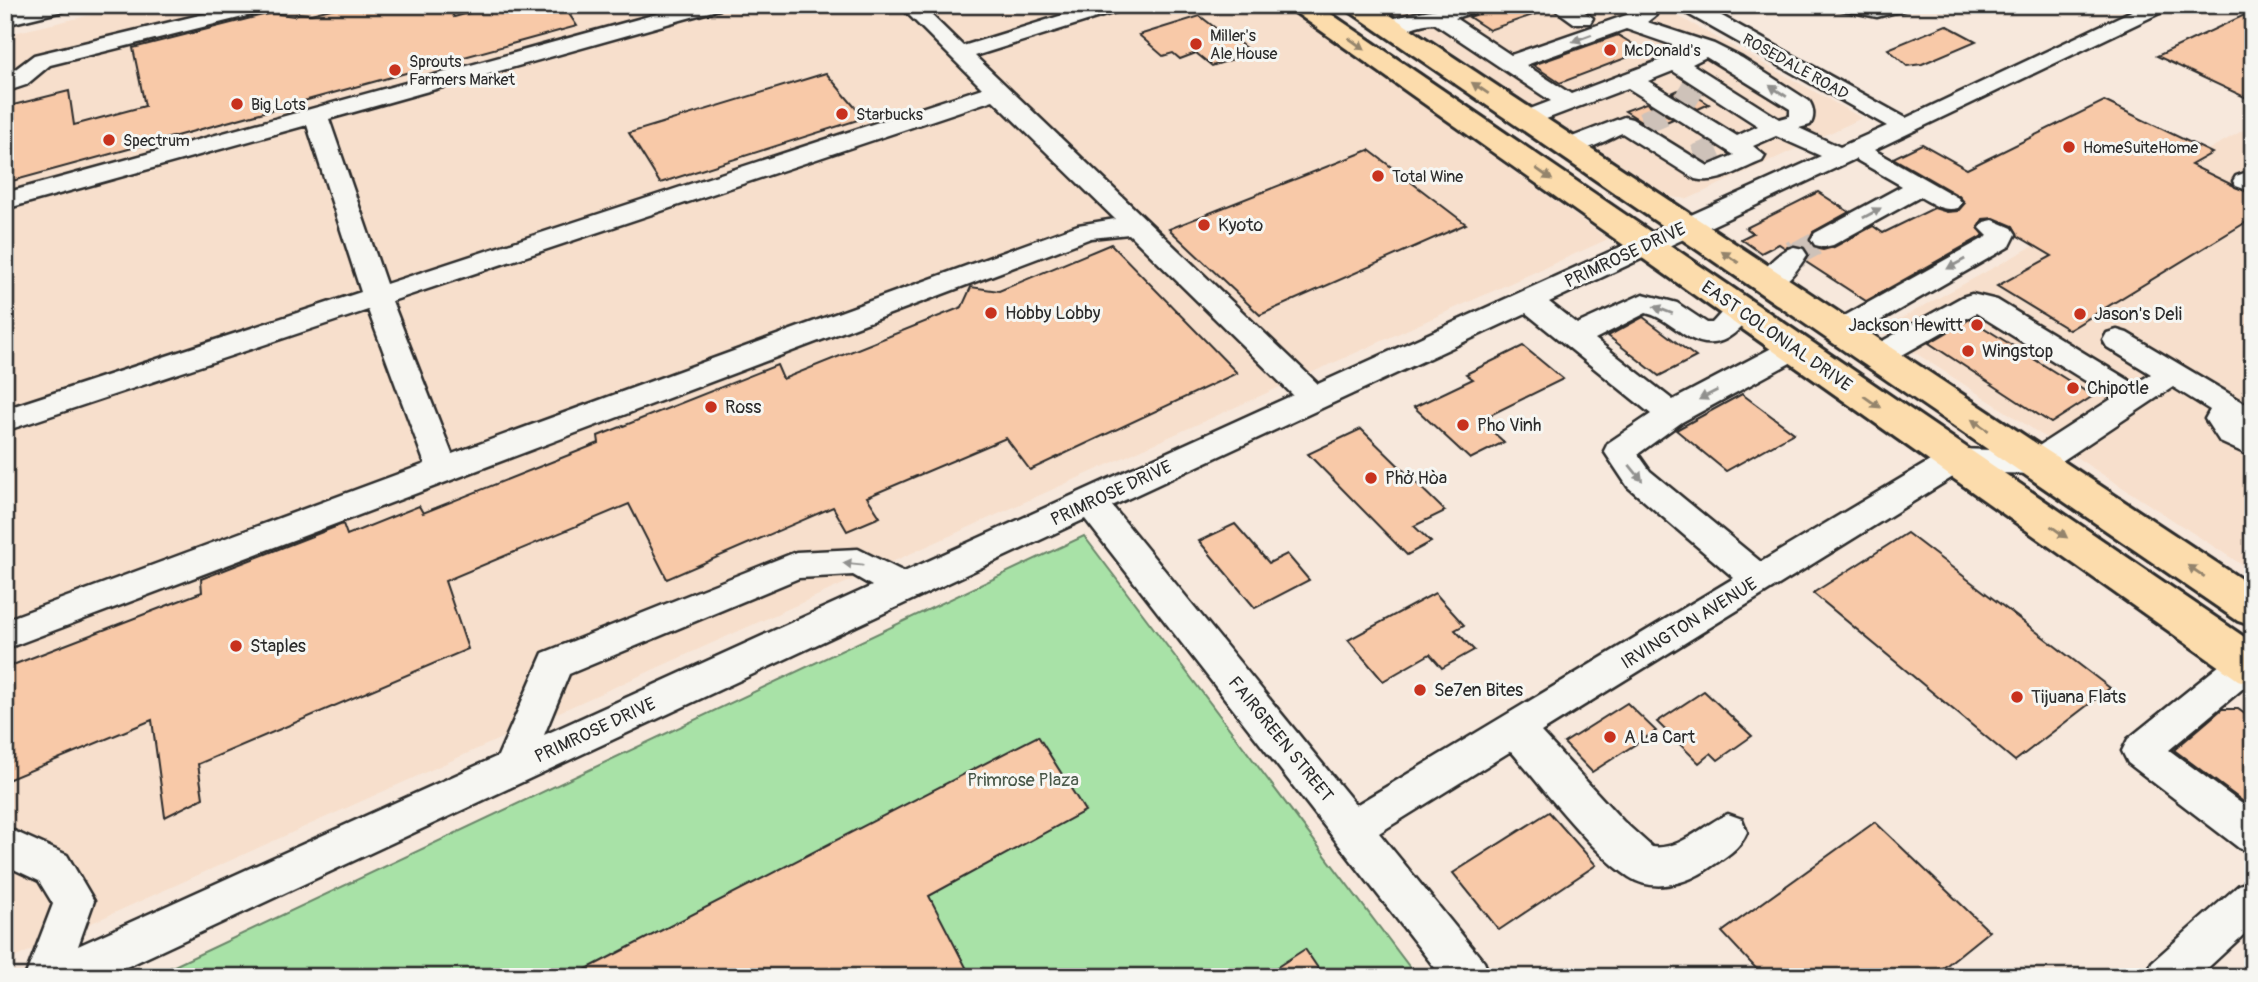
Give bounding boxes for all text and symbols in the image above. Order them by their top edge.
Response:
place label: Miller's Ale House [1210,26,1277,64]
street label: ROSEDALE ROAD [1739,29,1852,104]
one-way arrow [1572,33,1593,44]
marker: Miller's Ale House [1188,36,1204,52]
one-way arrow [1348,37,1367,50]
place label: McDonald's [1624,41,1701,61]
marker: McDonald's [1602,42,1618,58]
place label: Sprouts Farmers Market [409,52,515,90]
marker: Sprouts Farmers Market [387,62,403,78]
one-way arrow [1471,82,1490,95]
one-way arrow [1768,85,1788,98]
place label: Big Lots [251,95,306,115]
marker: Big Lots [229,96,245,112]
place label: Starbucks [856,105,923,125]
marker: Starbucks [834,106,850,122]
place label: Spectrum [123,131,190,151]
marker: Spectrum [101,132,117,148]
place label: HomeSuiteHome [2083,138,2198,158]
marker: HomeSuiteHome [2061,139,2077,155]
place label: Total Wine [1392,167,1463,187]
one-way arrow [1535,167,1553,181]
marker: Total Wine [1370,168,1386,184]
one-way arrow [1862,207,1882,219]
place label: Kyoto [1218,214,1263,237]
marker: Kyoto [1196,217,1212,233]
street label: PRIMROSE DRIVE [1561,217,1689,294]
one-way arrow [1720,250,1740,263]
one-way arrow [1947,258,1966,270]
street label: EAST COLONIAL DRIVE [1697,276,1857,397]
place label: Hobby Lobby [1005,302,1101,325]
place label: Jason's Deli [2094,303,2182,326]
one-way arrow [1653,304,1674,315]
marker: Hobby Lobby [983,305,999,321]
marker: Jason's Deli [2072,306,2088,322]
place label: Jackson Hewitt [1848,314,1964,337]
marker: Jackson Hewitt [1969,317,1985,333]
place label: Wingstop [1982,340,2053,363]
marker: Wingstop [1960,343,1976,359]
place label: Chipotle [2087,377,2149,400]
marker: Chipotle [2065,380,2081,396]
one-way arrow [1698,389,1718,400]
one-way arrow [1863,395,1881,409]
place label: Ross [725,396,761,419]
marker: Ross [703,399,719,415]
place label: Pho Vinh [1477,414,1541,437]
marker: Pho Vinh [1455,417,1471,433]
one-way arrow [1970,419,1989,432]
street label: PRIMROSE DRIVE [1047,455,1175,532]
one-way arrow [1628,465,1643,482]
place label: Phở Hòa [1385,467,1447,490]
marker: Phở Hòa [1363,470,1379,486]
one-way arrow [2050,525,2068,539]
one-way arrow [841,558,863,569]
one-way arrow [2186,564,2206,577]
street label: IRVINGTON AVENUE [1617,572,1762,675]
place label: Staples [250,635,306,658]
marker: Staples [228,638,244,654]
street label: FAIRGREEN STREET [1223,672,1338,807]
place label: Se7en Bites [1434,679,1523,702]
marker: Se7en Bites [1412,682,1428,698]
place label: Tijuana Flats [2031,686,2126,709]
marker: Tijuana Flats [2009,689,2025,705]
street label: PRIMROSE DRIVE [531,692,659,769]
place label: A La Cart [1624,726,1696,749]
marker: A La Cart [1602,729,1618,745]
park label: Primrose Plaza [967,769,1079,792]

